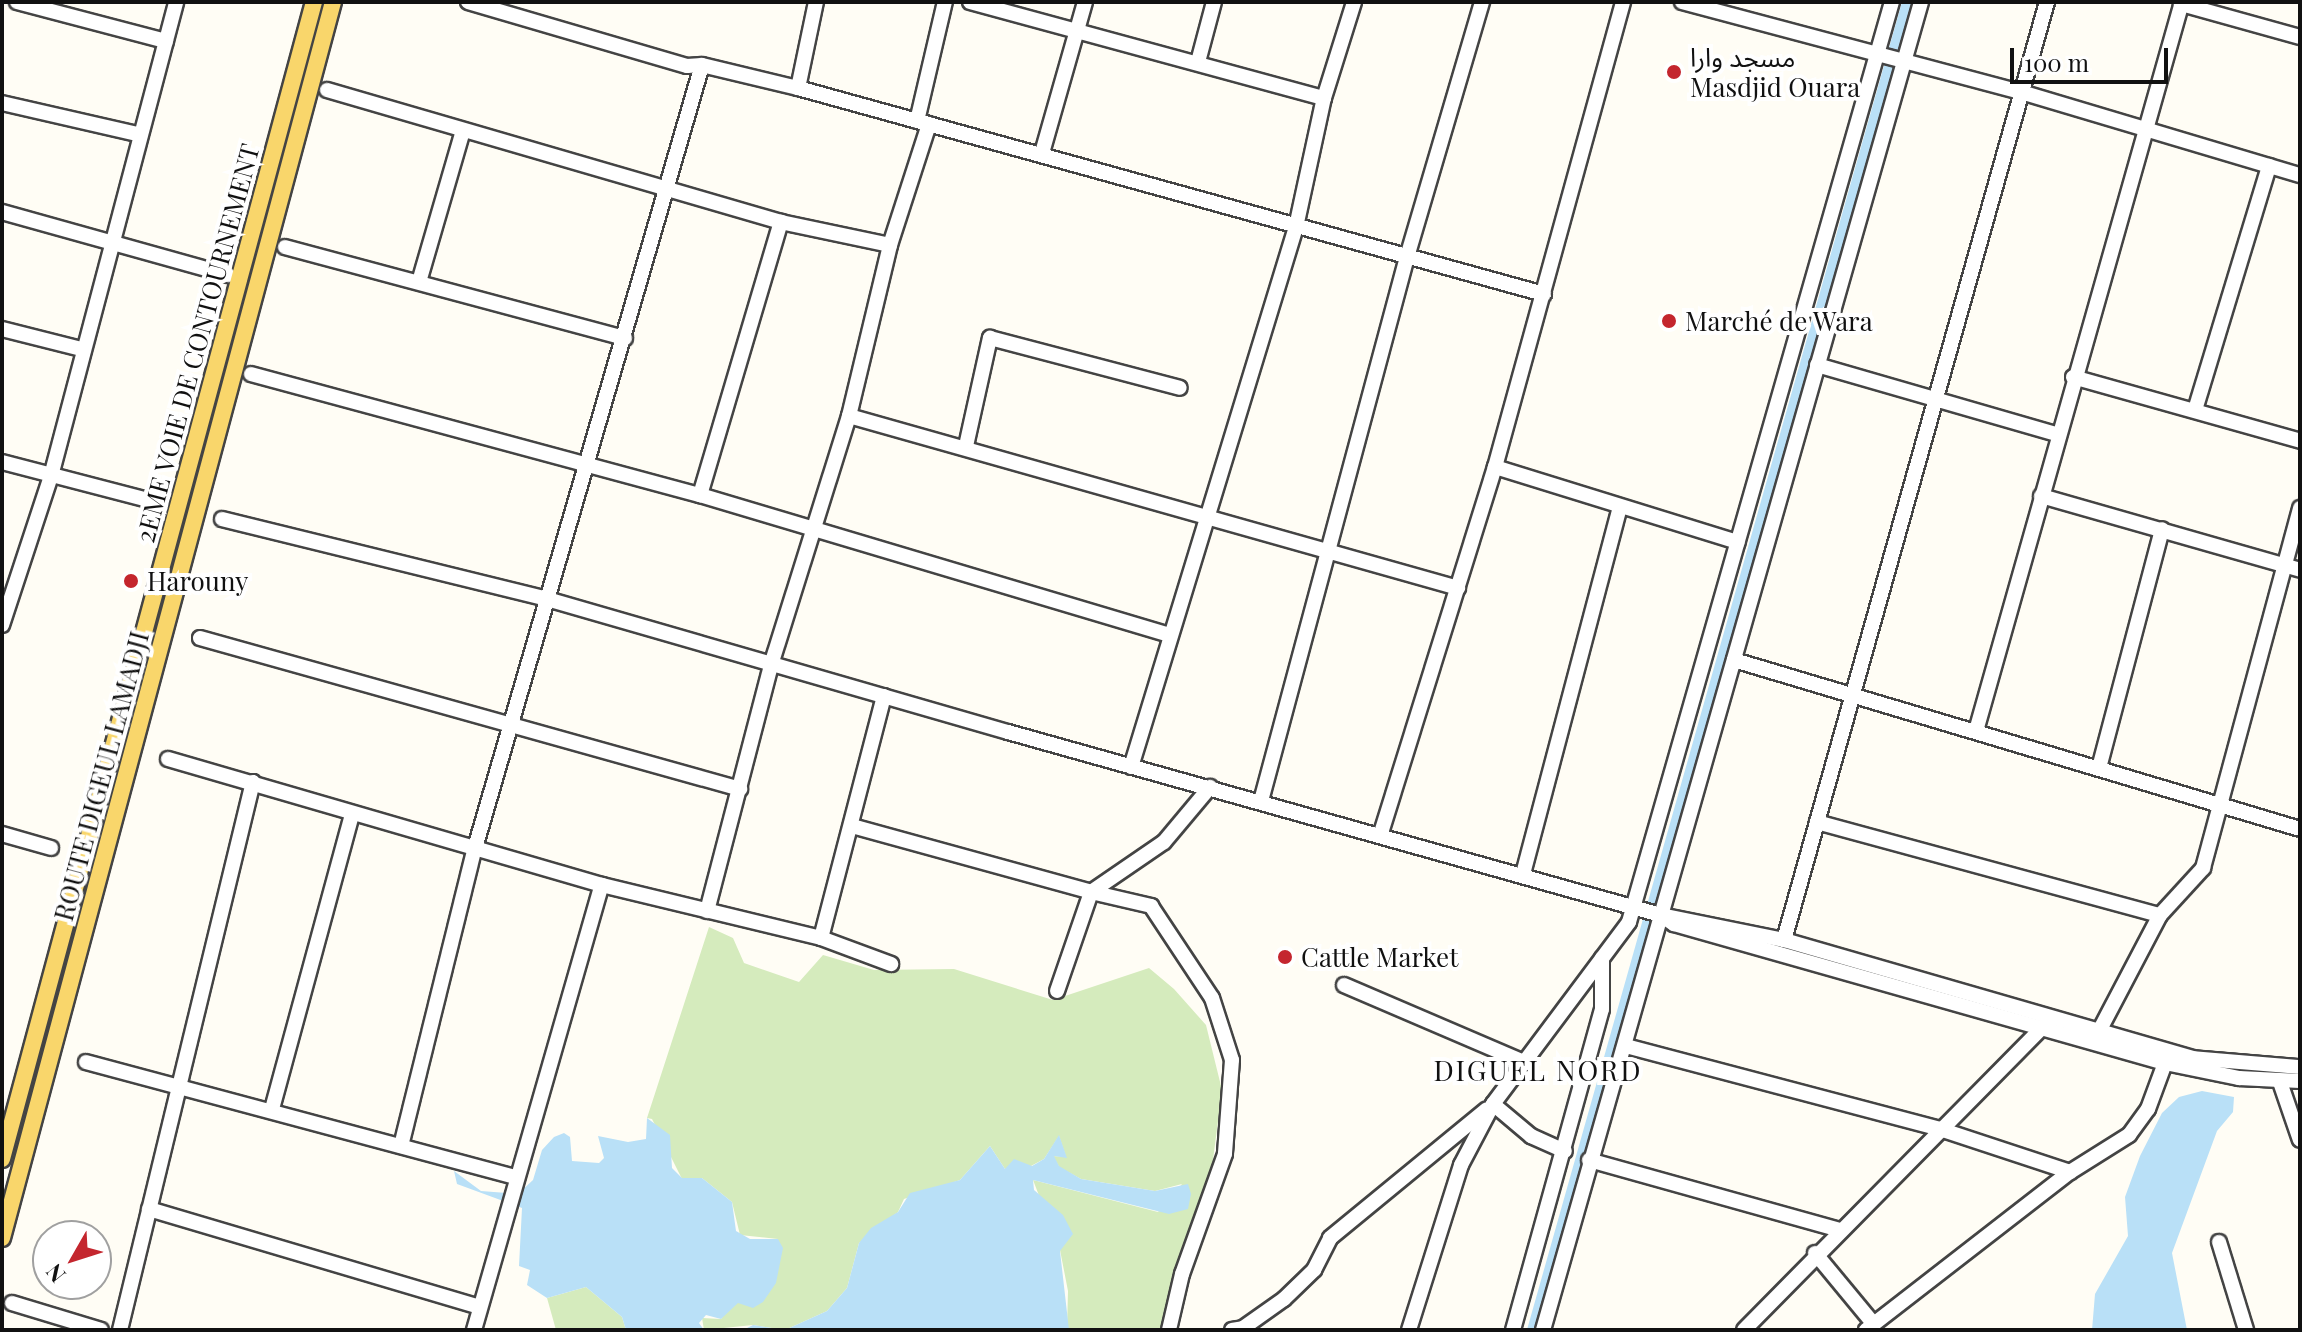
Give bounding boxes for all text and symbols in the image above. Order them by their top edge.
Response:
scale bar [2014,32,2172,82]
place label: مسجد وارا Masdjid Ouara [1690,41,1860,102]
text: 100 m [2024,46,2089,78]
marker: مسجد وارا Masdjid Ouara [1665,63,1683,81]
street label: 2EME VOIE DE CONTOURNEMENT [129,140,265,546]
place label: Marché de Wara [1685,305,1873,337]
marker: Marché de Wara [1660,312,1678,330]
place label: Harouny [147,565,248,597]
marker: Harouny [122,572,140,590]
street label: ROUTE DIGEUL LAMADJI [47,628,155,924]
place label: Cattle Market [1301,941,1458,973]
marker: Cattle Market [1276,948,1294,966]
district label: DIGUEL NORD [1433,1053,1643,1087]
north arrow [32,1220,112,1300]
text: N [38,1258,72,1289]

